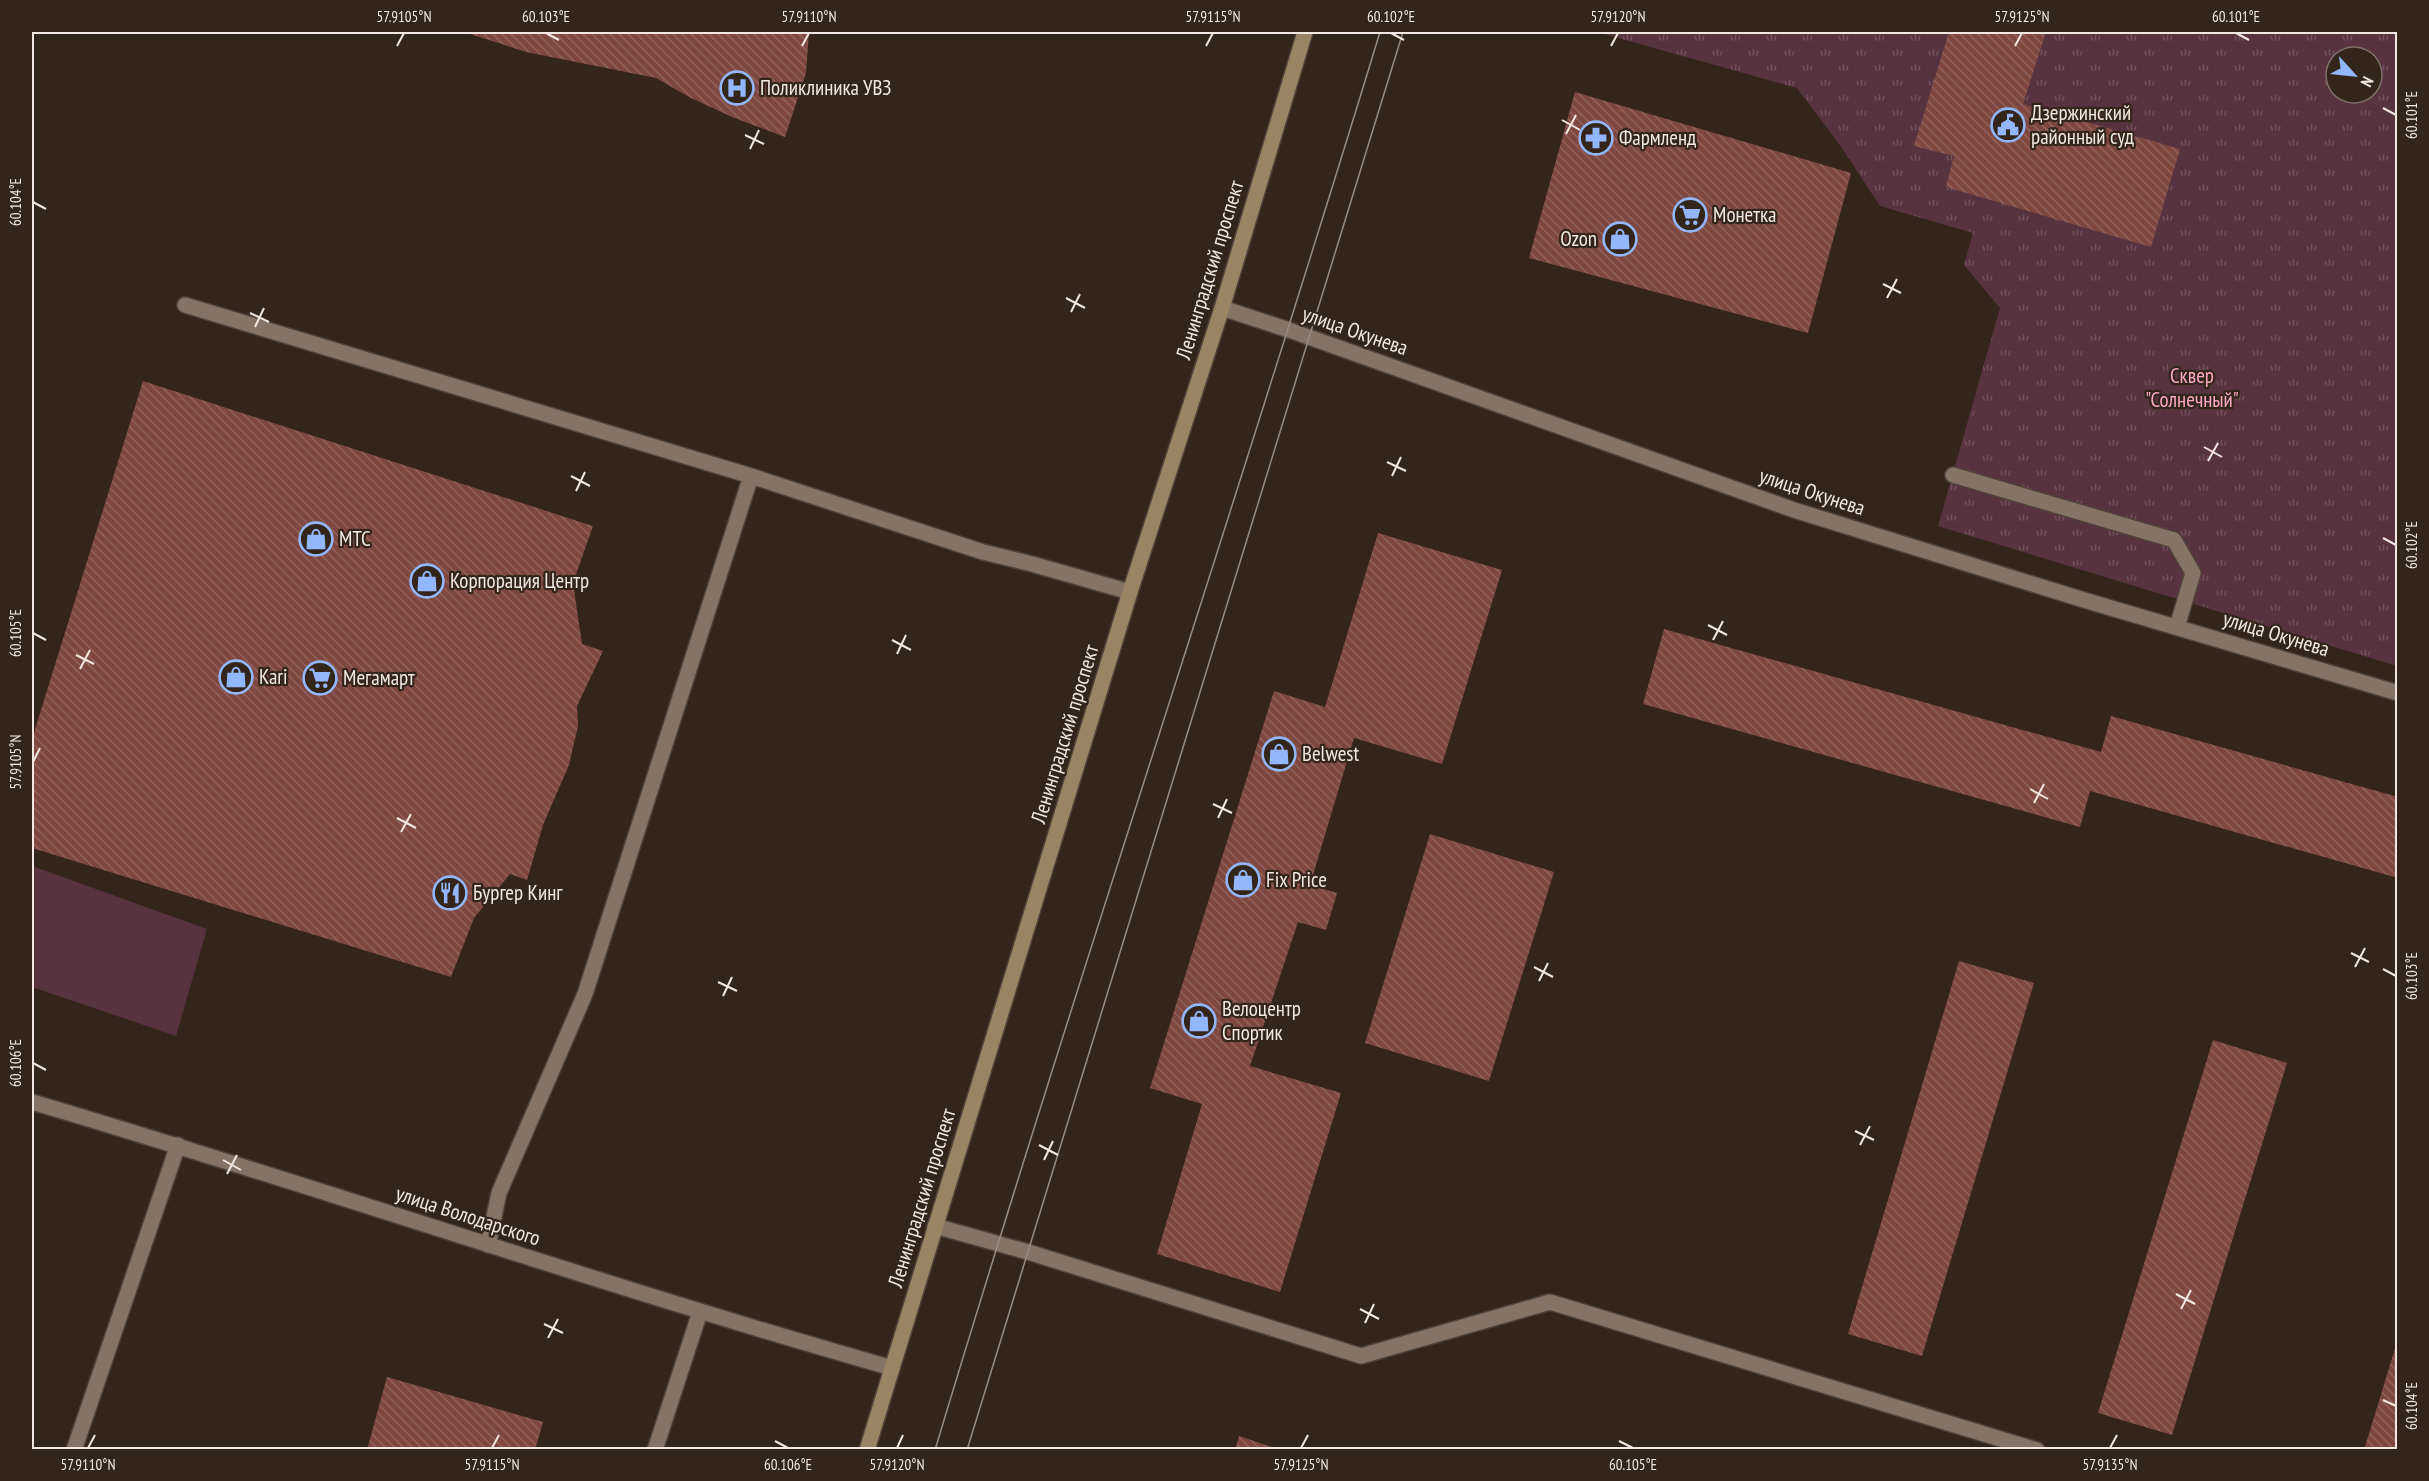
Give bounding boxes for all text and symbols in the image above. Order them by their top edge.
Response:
text: 57.9105°N [376,7,432,26]
text: 60.103°E [522,7,570,26]
text: 57.9110°N [781,7,837,26]
text: 57.9115°N [1185,7,1241,26]
text: 60.102°E [1367,7,1415,26]
text: 57.9120°N [1590,7,1646,26]
text: 57.9125°N [1994,7,2050,26]
text: 60.101°E [2212,7,2260,26]
north arrow [2324,45,2384,105]
hospital icon: Поликлиника УВЗ [719,70,755,106]
text: N [2356,73,2378,90]
place label: Поликлиника УВЗ [760,74,891,101]
text: 60.101°E [2402,91,2421,139]
place label: Дзержинский районный суд [2031,99,2134,150]
public building icon: Дзержинский районный суд [1990,107,2026,143]
pharmacy icon: Фармленд [1578,120,1614,156]
place label: Фармленд [1619,124,1696,151]
street label: Ленинградский проспект [1169,177,1250,363]
text: 60.104°E [6,178,25,226]
supermarket icon: Монетка [1672,197,1708,233]
place label: Монетка [1713,201,1776,228]
shop icon: Ozon [1602,221,1638,257]
place label: Ozon [1560,225,1597,252]
street label: улица Окунева [1299,300,1411,361]
park label: Сквер "Солнечный" [2145,362,2239,413]
street label: улица Окунева [1756,462,1869,521]
shop icon: МТС [298,521,334,557]
text: 60.102°E [2402,521,2421,569]
place label: МТС [339,525,371,552]
shop icon: Корпорация Центр [409,563,445,599]
place label: Корпорация Центр [450,567,589,594]
street label: улица Окунева [2220,605,2333,662]
text: 60.105°E [6,609,25,657]
street label: Ленинградский проспект [1024,641,1105,827]
shop icon: Kari [218,659,254,695]
supermarket icon: Мегамарт [302,660,338,696]
place label: Kari [259,663,288,690]
place label: Мегамарт [343,664,415,691]
text: 57.9105°N [6,734,25,790]
shop icon: Belwest [1261,736,1297,772]
place label: Belwest [1302,740,1359,767]
shop icon: Fix Price [1225,862,1261,898]
place label: Fix Price [1266,866,1327,893]
restaurant icon: Бургер Кинг [432,875,468,911]
place label: Бургер Кинг [473,879,563,906]
text: 60.103°E [2402,952,2421,1000]
place label: Велоцентр Спортик [1222,995,1301,1046]
shop icon: Велоцентр Спортик [1181,1003,1217,1039]
text: 60.106°E [6,1039,25,1087]
street label: Ленинградский проспект [881,1105,962,1291]
street label: улица Володарского [392,1179,544,1252]
text: 60.104°E [2402,1382,2421,1430]
text: 57.9110°N [60,1455,116,1474]
text: 57.9115°N [464,1455,520,1474]
text: 60.106°E [764,1455,812,1474]
text: 57.9120°N [869,1455,925,1474]
text: 57.9125°N [1273,1455,1329,1474]
text: 60.105°E [1609,1455,1657,1474]
text: 57.9135°N [2082,1455,2138,1474]

